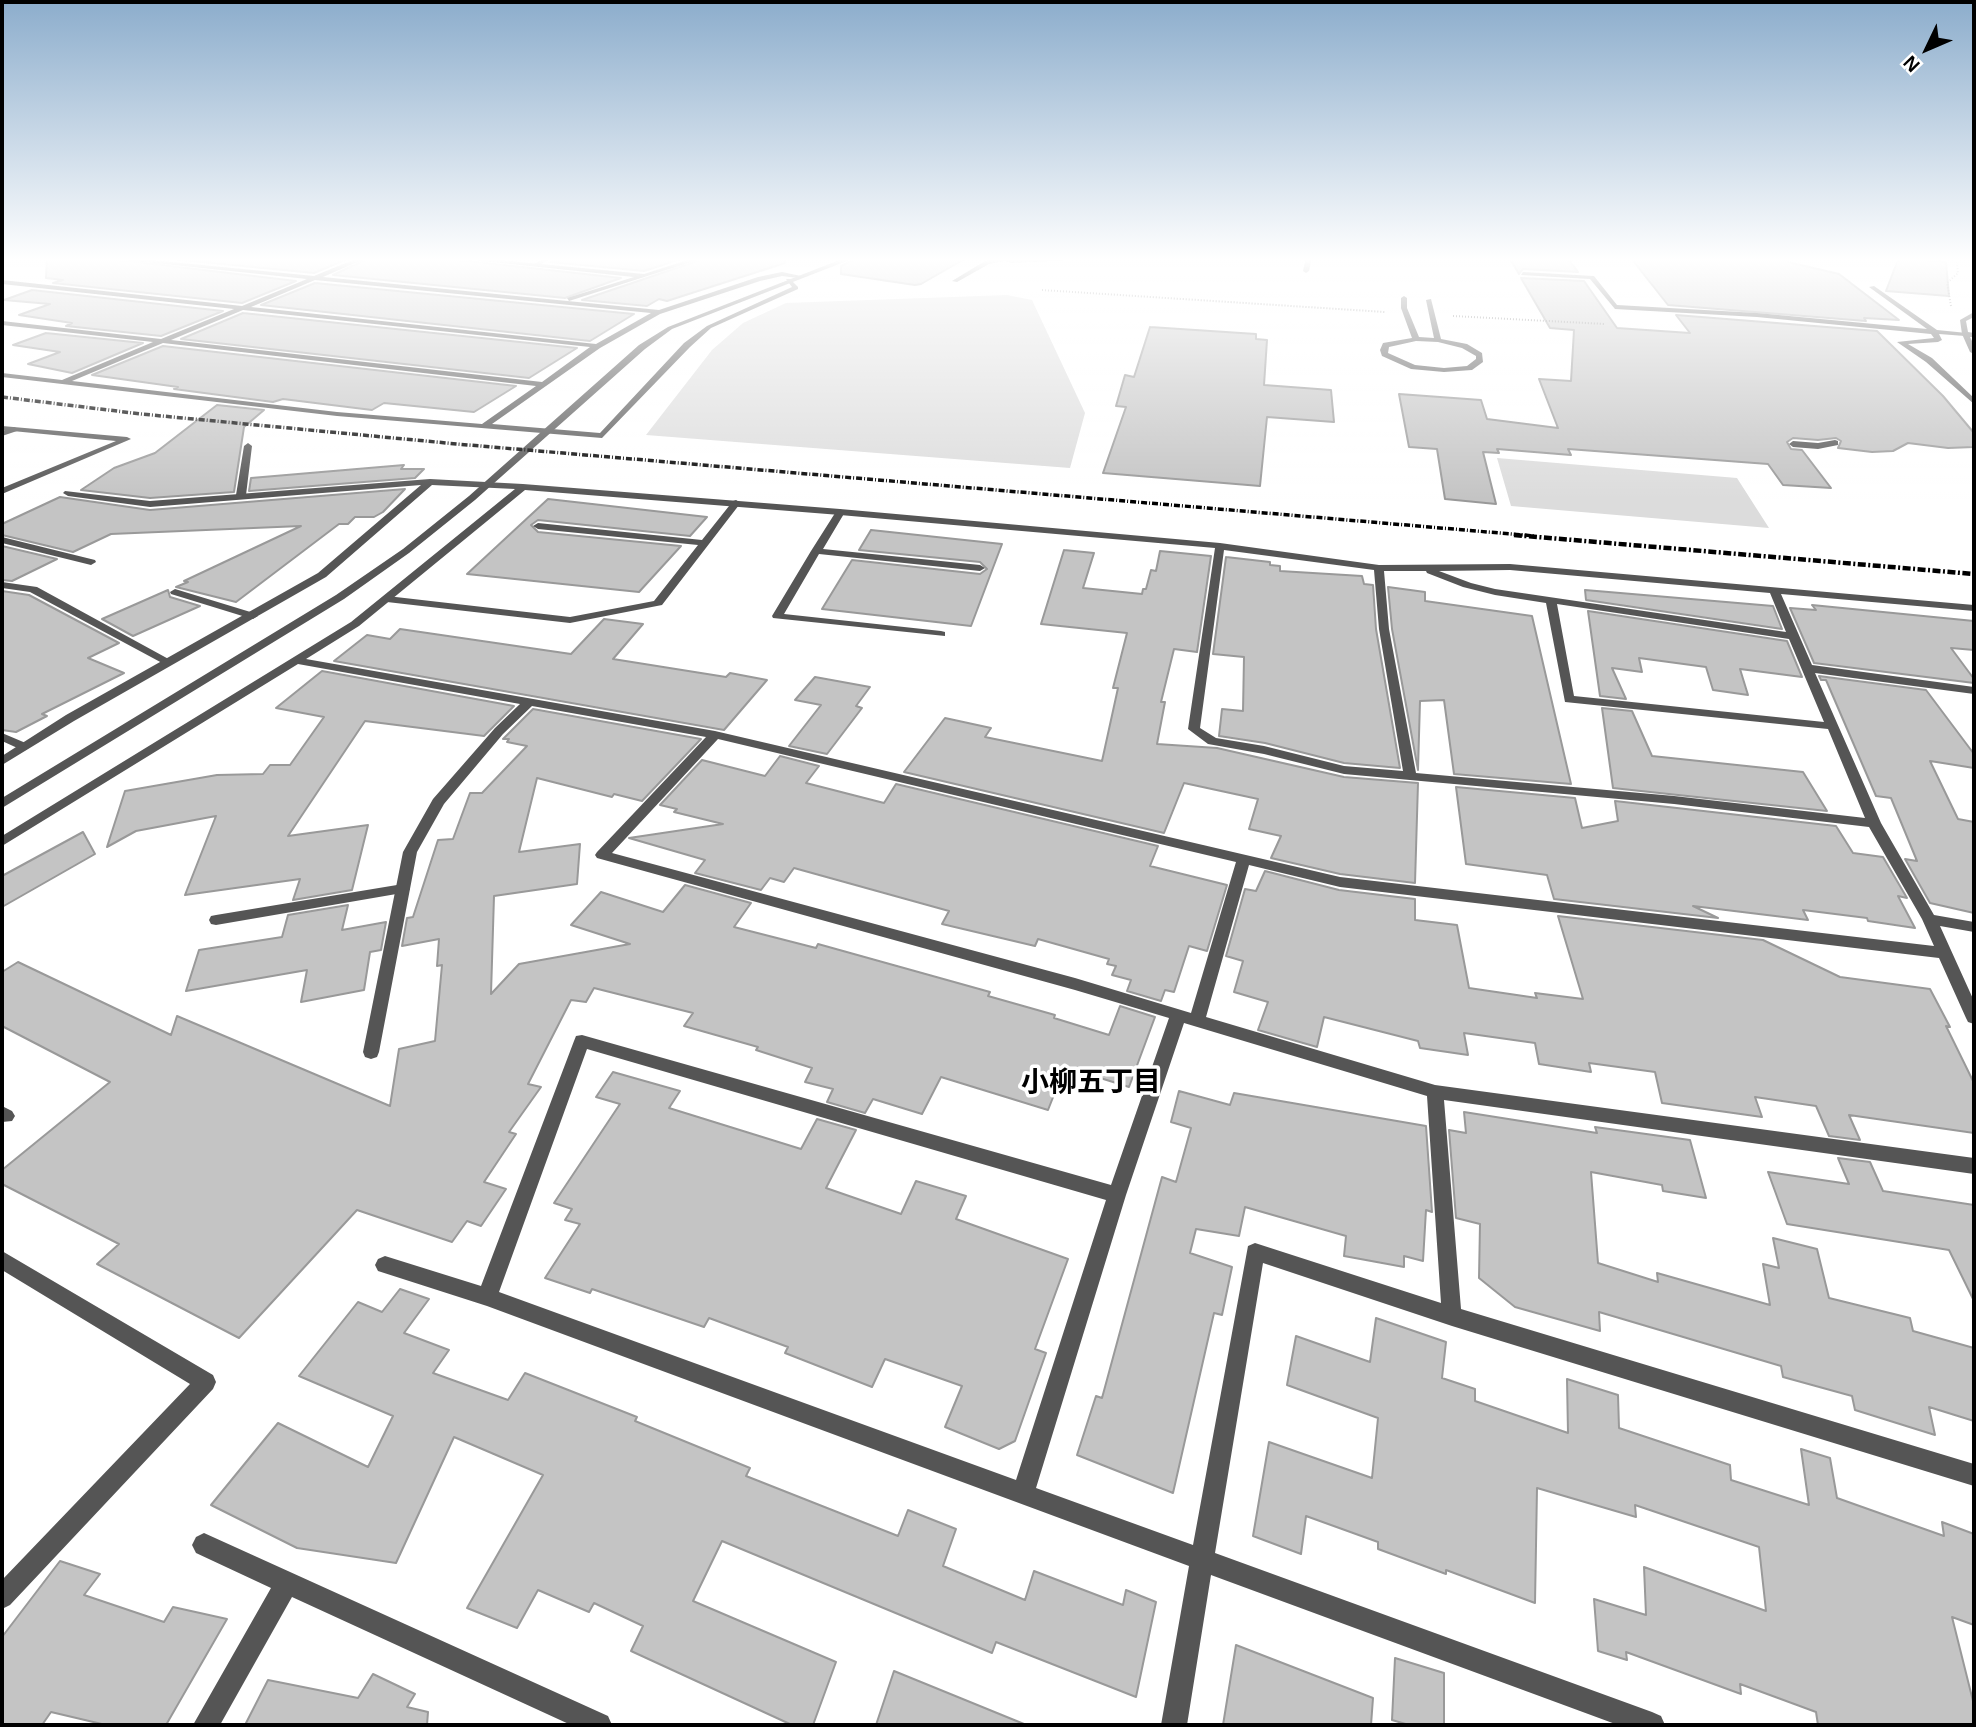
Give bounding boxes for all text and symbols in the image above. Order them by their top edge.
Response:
north arrow [1892,14,1962,84]
text: N [1899,52,1924,76]
district label: 小柳五丁目 [1021,1066,1161,1100]

